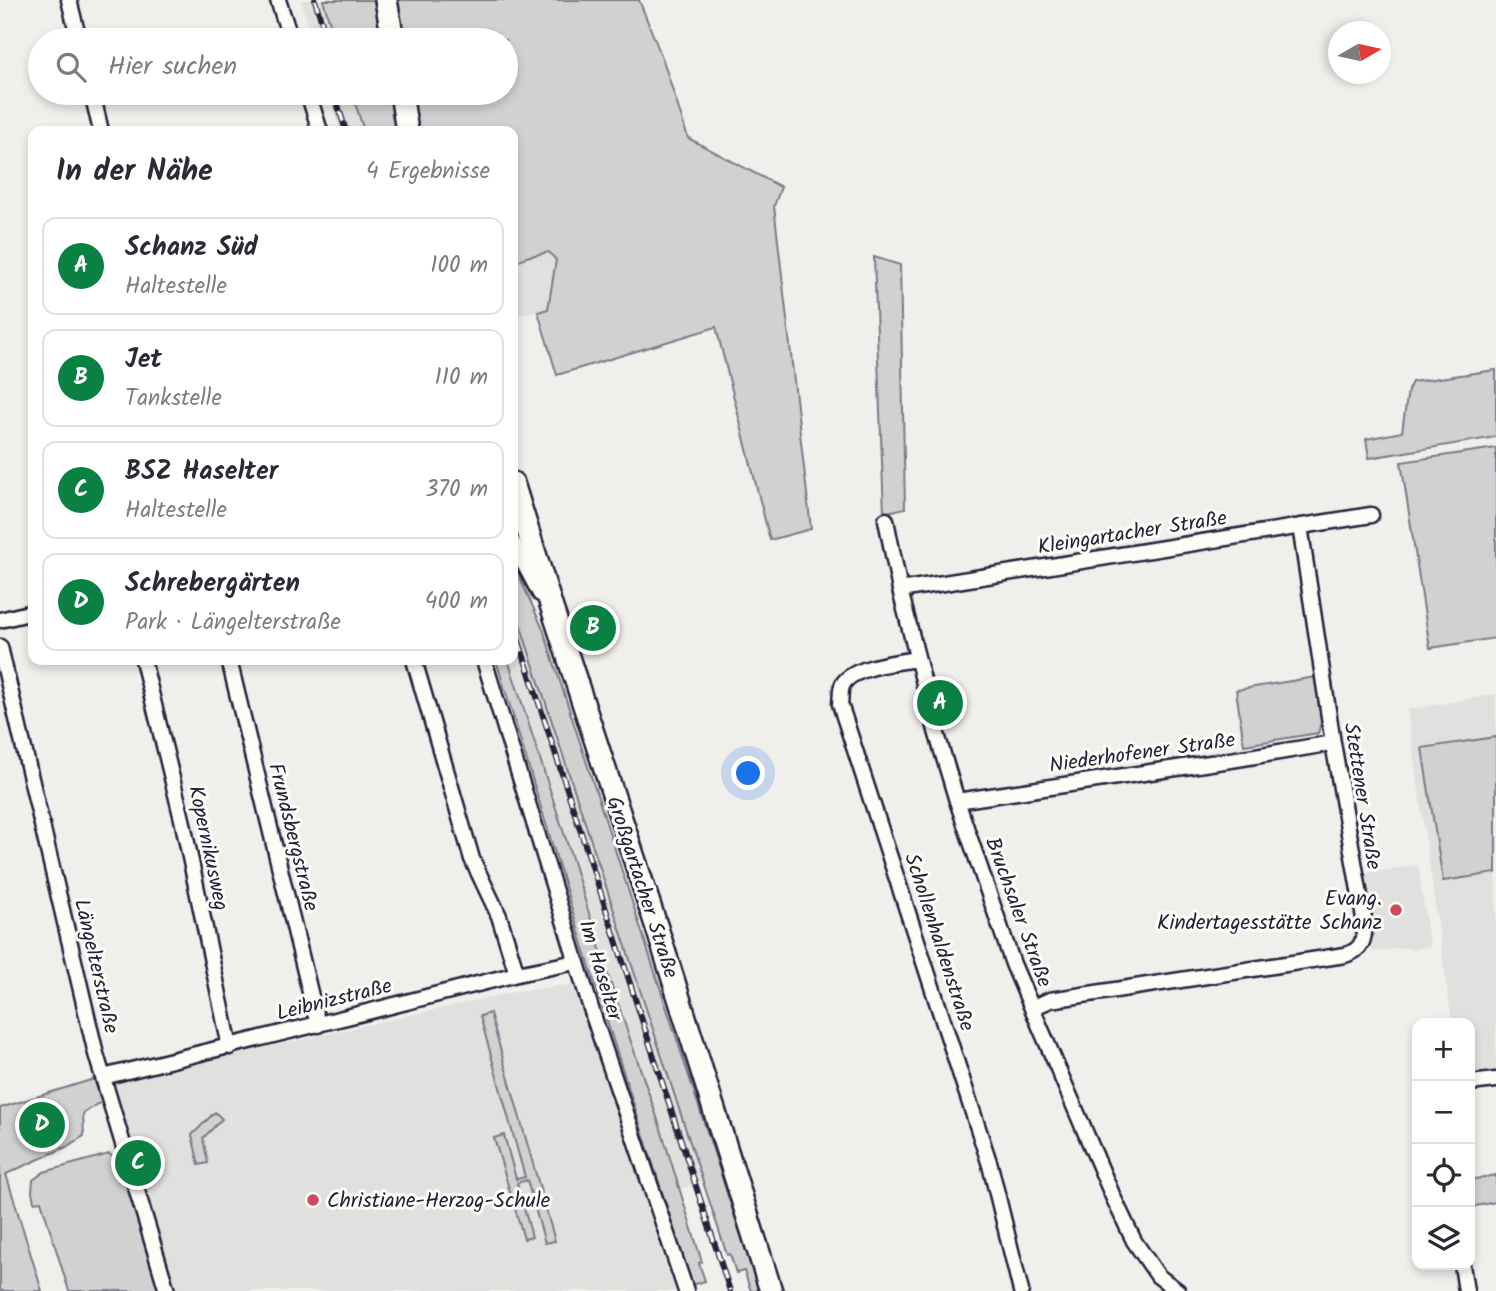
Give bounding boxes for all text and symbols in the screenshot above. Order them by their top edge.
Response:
north arrow [1328,21,1391,84]
search box [28,28,518,105]
text: Hier suchen [108,46,237,88]
icon: search [52,48,90,86]
text: In der Nähe [56,148,213,196]
text: 4 Ergebnisse [366,154,490,190]
text: Schanz Süd [125,227,258,269]
text: A [74,248,88,284]
text: 100 m [430,248,488,284]
text: Haltestelle [125,269,227,305]
text: Jet [125,339,162,381]
text: B [74,360,88,396]
text: 110 m [435,360,488,396]
text: Tankstelle [125,381,222,417]
text: BSZ Haselter [125,451,278,493]
text: C [74,472,88,508]
text: 370 m [425,472,488,508]
text: Haltestelle [125,493,227,529]
street label: Kleingartacher Straße [1035,502,1230,565]
text: Schrebergärten [125,563,300,605]
text: D [73,584,89,620]
text: 400 m [425,584,488,620]
pin: B [570,602,616,654]
text: Park · Längelterstraße [125,605,341,641]
pin: A [917,677,963,729]
street label: Stettener Straße [1334,720,1389,873]
street label: Niederhofener Straße [1047,724,1238,783]
your location [731,756,765,790]
street label: Frundsbergstraße [258,760,327,915]
street label: Kopernikusweg [178,783,237,914]
street label: Großgartacher Straße [597,792,687,983]
street label: Bruchsaler Straße [975,833,1060,993]
street label: Schollenhaldenstraße [894,849,983,1036]
place label: Evang. Kindertagesstätte Schanz [1157,883,1382,940]
street label: Längelterstraße [64,896,127,1037]
marker: Evang. Kindertagesstätte Schanz [1388,902,1404,918]
street label: Im Haselter [569,916,631,1026]
street label: Leibnizstraße [273,970,396,1031]
map controls [1412,1018,1475,1270]
button: + [1412,1018,1475,1081]
button: − [1412,1081,1475,1144]
pin: D [19,1099,65,1151]
pin: C [115,1137,161,1189]
button: locate [1412,1144,1475,1207]
place label: Christiane-Herzog-Schule [327,1185,551,1218]
marker: Christiane-Herzog-Schule [305,1192,321,1208]
button: layers [1412,1207,1475,1270]

